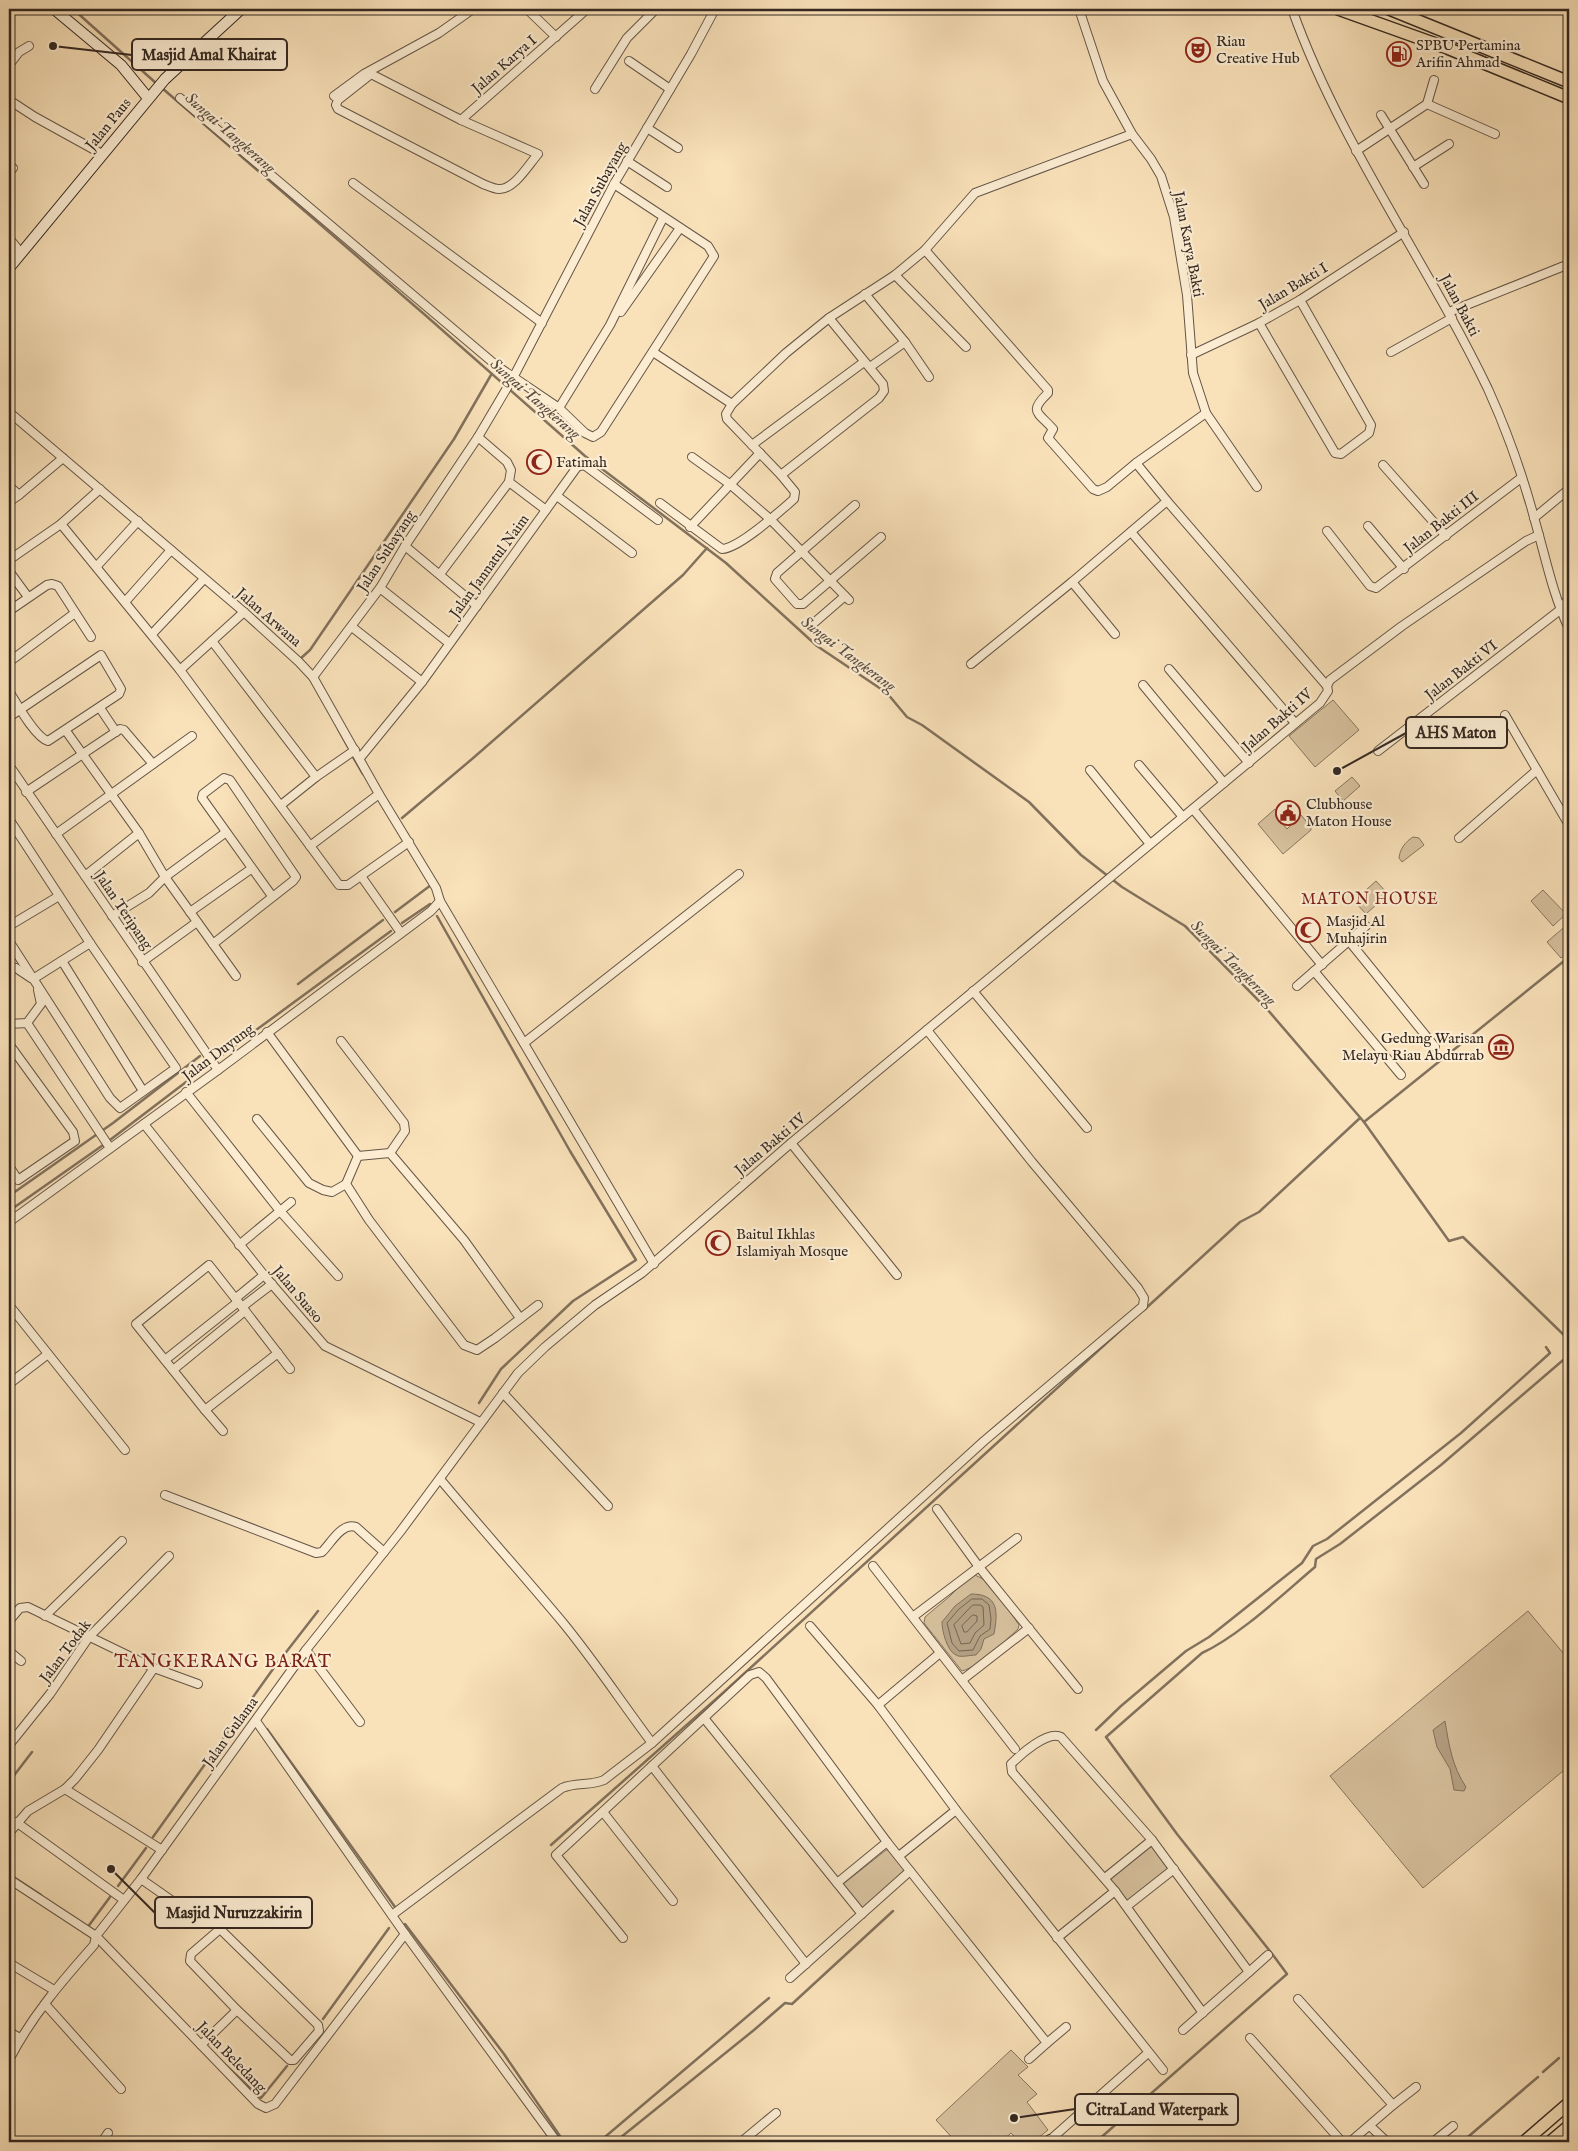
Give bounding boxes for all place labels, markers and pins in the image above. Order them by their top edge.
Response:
place label: Riau Creative Hub [1216,32,1300,68]
place label: SPBU Pertamina Arifin Ahmad [1415,36,1521,72]
theatre icon: Riau Creative Hub [1185,37,1211,63]
callout: Masjid Amal Khairat [132,39,287,70]
fuel station icon: SPBU Pertamina Arifin Ahmad [1386,41,1412,67]
mosque icon: Fatimah [526,449,552,475]
place label: Fatimah [556,453,607,472]
callout: AHS Maton [1406,717,1507,748]
place label: Clubhouse Maton House [1306,795,1392,831]
public building icon: Clubhouse Maton House [1275,800,1301,826]
place label: Masjid Al Muhajirin [1326,912,1387,948]
mosque icon: Masjid Al Muhajirin [1295,917,1321,943]
place label: Gedung Warisan Melayu Riau Abdurrab [1342,1029,1484,1065]
museum icon: Gedung Warisan Melayu Riau Abdurrab [1488,1034,1514,1060]
place label: Baitul Ikhlas Islamiyah Mosque [736,1225,848,1261]
mosque icon: Baitul Ikhlas Islamiyah Mosque [705,1230,731,1256]
callout: Masjid Nuruzzakirin [155,1897,312,1928]
callout: CitraLand Waterpark [1075,2094,1238,2125]

